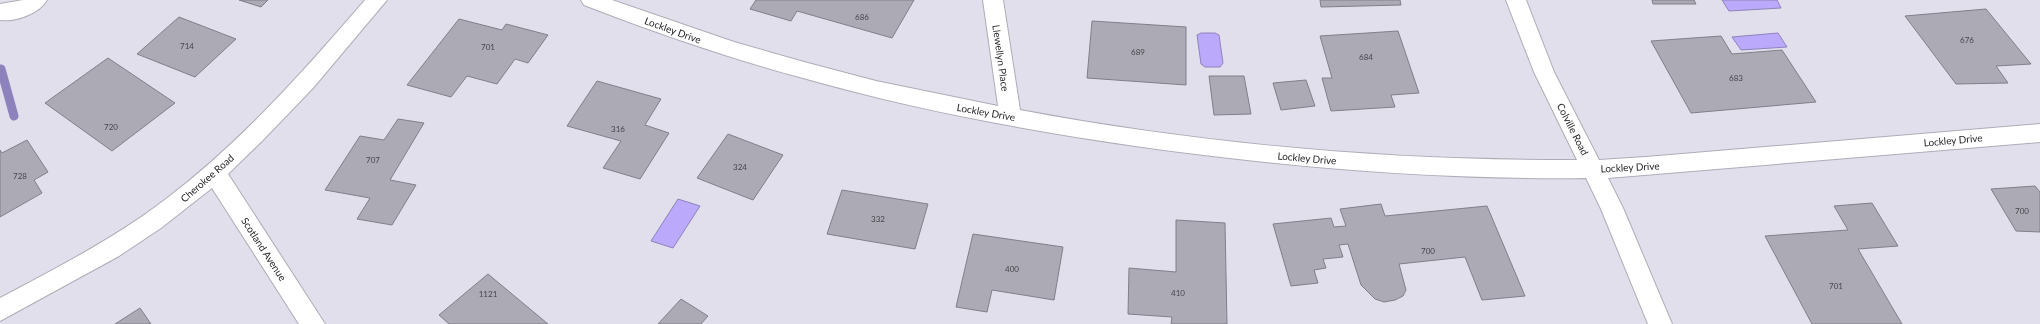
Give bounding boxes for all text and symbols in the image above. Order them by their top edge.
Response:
house number: 686 [855,12,869,22]
street label: Lockley Drive [643,14,703,46]
street label: Llewellyn Place [990,24,1012,92]
house number: 676 [1960,35,1974,45]
house number: 714 [180,41,194,51]
house number: 701 [481,42,495,52]
house number: 689 [1131,47,1145,57]
house number: 684 [1359,52,1373,62]
house number: 683 [1729,73,1743,83]
street label: Lockley Drive [956,101,1016,123]
street label: Colville Road [1555,101,1591,157]
house number: 720 [104,122,118,132]
house number: 316 [611,124,625,134]
street label: Lockley Drive [1923,131,1983,149]
street label: Lockley Drive [1277,149,1337,167]
street label: Cherokee Road [178,152,236,204]
house number: 707 [366,155,380,165]
street label: Lockley Drive [1600,159,1660,175]
house number: 324 [733,162,747,172]
house number: 728 [13,171,27,181]
house number: 700 [2015,206,2029,216]
house number: 332 [871,214,885,224]
street label: Scotland Avenue [239,215,289,283]
house number: 700 [1421,246,1435,256]
house number: 400 [1005,264,1019,274]
house number: 701 [1829,281,1843,291]
house number: 410 [1171,288,1185,298]
house number: 1121 [479,289,498,299]

